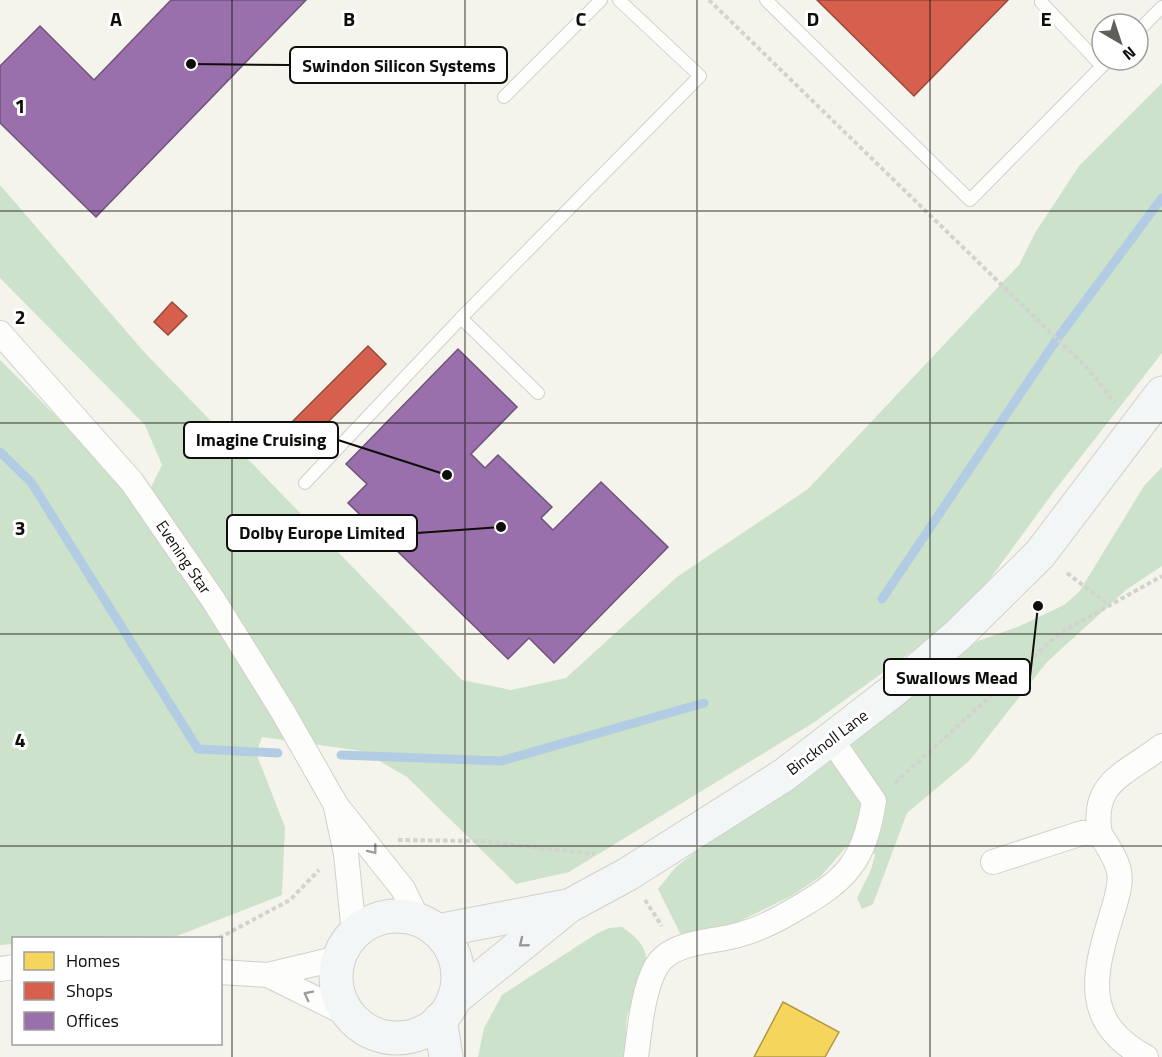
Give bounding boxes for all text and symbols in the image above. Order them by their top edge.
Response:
text: A [110,3,122,34]
text: B [343,3,355,34]
text: C [576,3,587,34]
text: D [807,3,819,34]
text: E [1040,3,1052,34]
north arrow [1090,12,1150,72]
text: N [1118,41,1141,66]
callout: Swindon Silicon Systems [290,47,507,83]
text: Swindon Silicon Systems [302,52,496,79]
text: 1 [14,90,26,121]
text: 2 [14,301,26,332]
callout: Imagine Cruising [184,422,338,458]
text: Imagine Cruising [196,426,327,453]
text: 3 [14,512,26,543]
street label: Evening Star [150,515,218,599]
callout: Dolby Europe Limited [227,515,417,551]
text: Dolby Europe Limited [239,519,405,546]
callout: Swallows Mead [884,659,1030,695]
text: Swallows Mead [896,664,1018,691]
street label: Bincknoll Lane [781,703,873,781]
text: 4 [14,724,26,755]
one-way arrow [366,843,377,854]
one-way arrow [519,935,530,946]
legend [12,937,222,1045]
text: Homes [66,947,120,974]
text: Shops [66,977,113,1004]
one-way arrow [304,991,315,1002]
text: Offices [66,1007,119,1034]

